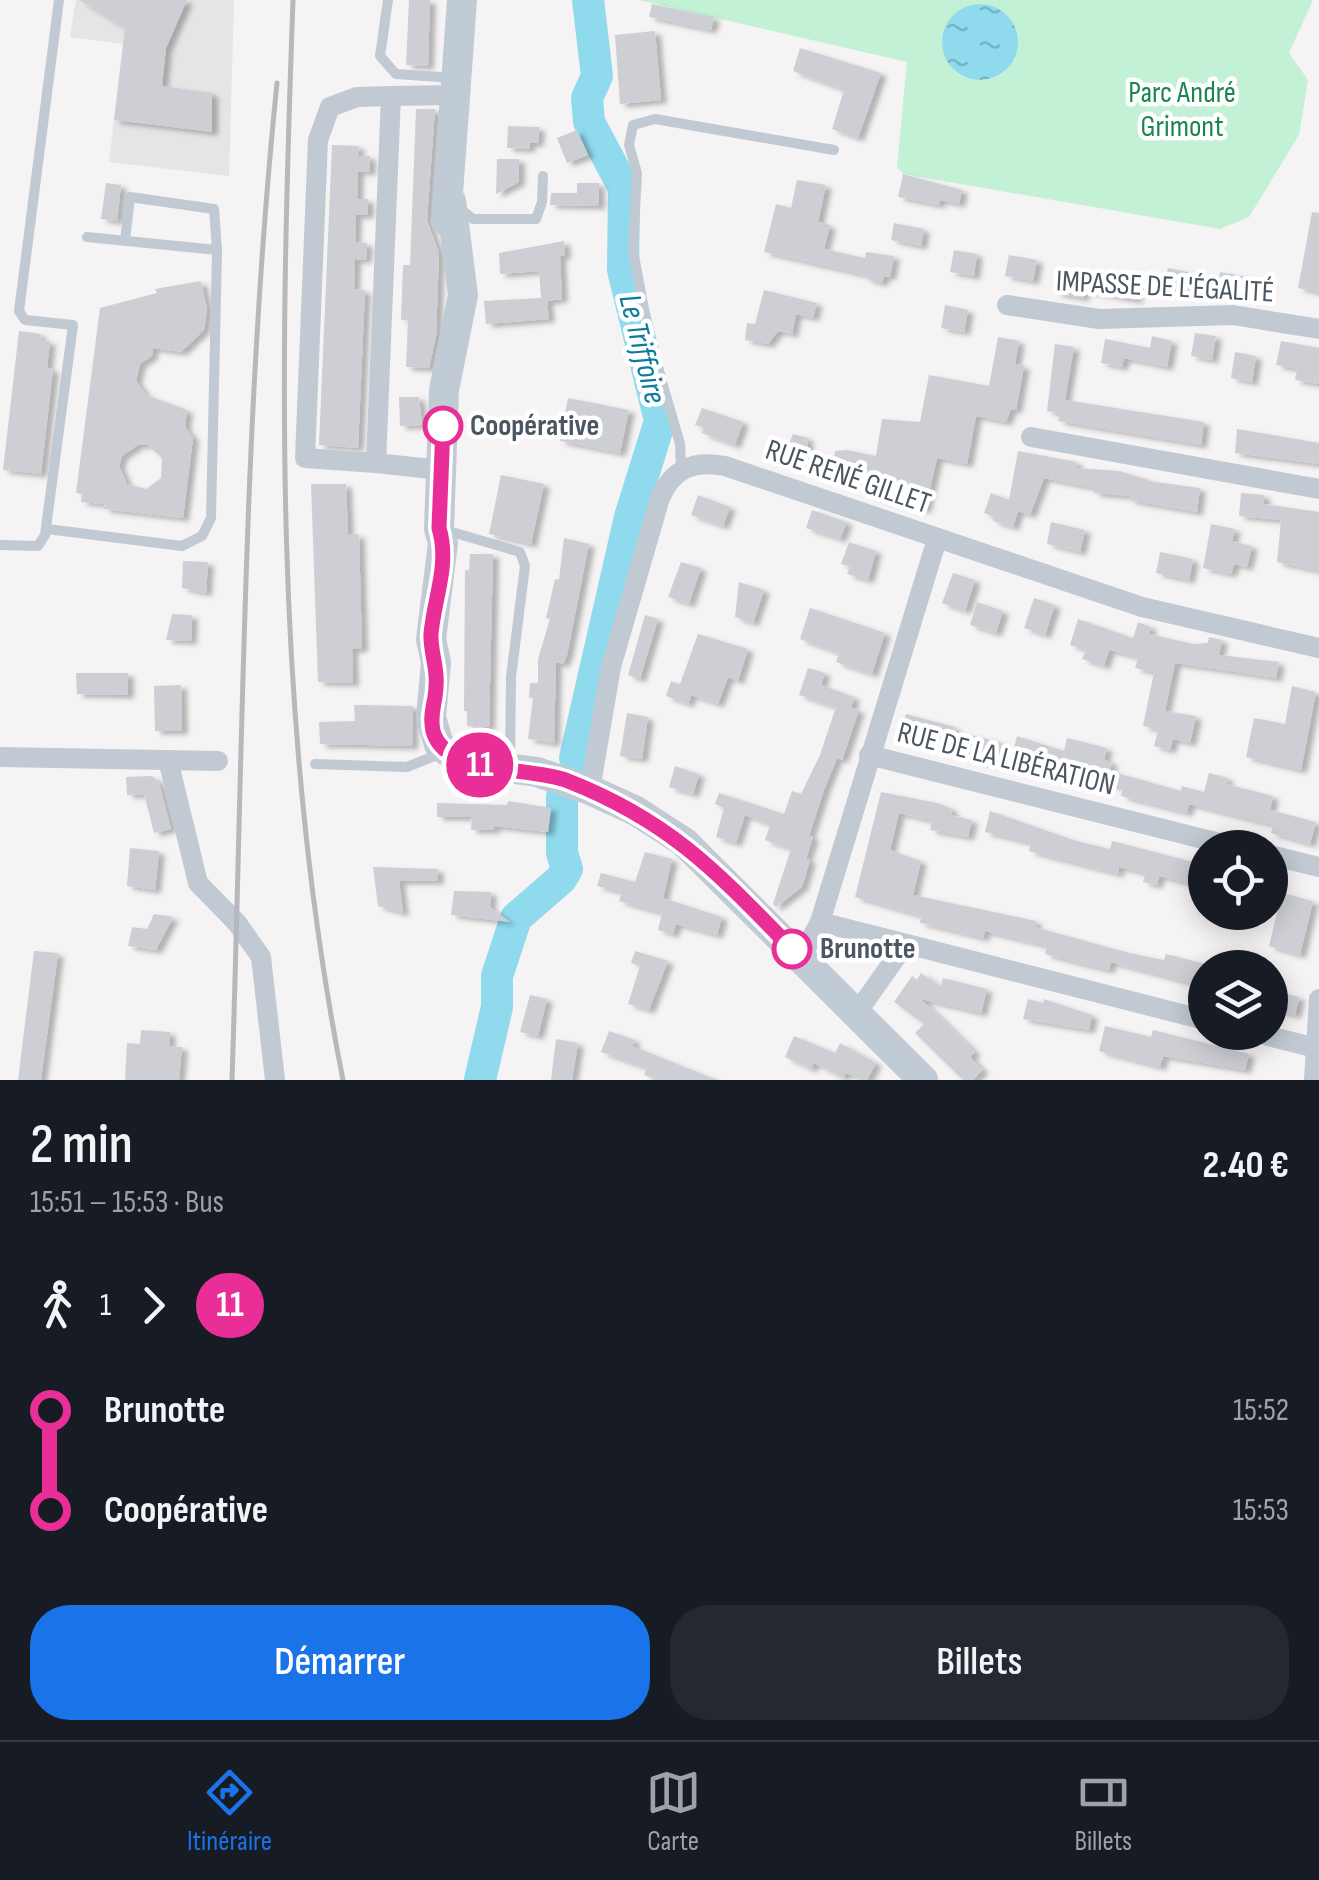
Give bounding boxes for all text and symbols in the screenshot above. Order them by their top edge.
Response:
park label: Parc André Grimont [1128,75,1236,145]
street label: IMPASSE DE L'ÉGALITÉ [1055,263,1275,311]
water label: Le Triffoire [610,290,674,408]
marker: Coopérative [424,407,462,445]
place label: Coopérative [470,408,599,444]
street label: RUE RENÉ GILLET [761,432,935,522]
street label: RUE DE LA LIBÉRATION [893,715,1119,803]
line badge: 11 [435,732,525,798]
text: 11 [466,744,494,787]
map controls [1188,830,1288,1050]
button: locate [1188,830,1288,930]
marker: Brunotte [773,930,811,968]
place label: Brunotte [820,931,916,967]
button: layers [1188,950,1288,1050]
text: 2 min [30,1112,133,1179]
text: 2.40 € [1202,1143,1289,1188]
text: 15:51 – 15:53 · Bus [30,1183,224,1222]
icon: walk [30,1278,85,1333]
icon: forward [126,1278,181,1333]
text: 11 [216,1284,244,1327]
text: 1 [100,1286,111,1325]
text: Brunotte [104,1388,225,1433]
text: 15:52 [1233,1391,1289,1430]
text: Coopérative [104,1488,268,1533]
text: 15:53 [1233,1491,1289,1530]
button: Démarrer [30,1605,650,1720]
button: Billets [670,1605,1289,1720]
tab: Itinéraire [187,1765,272,1858]
tab: Carte [646,1765,701,1858]
tab: Billets [1074,1765,1132,1858]

